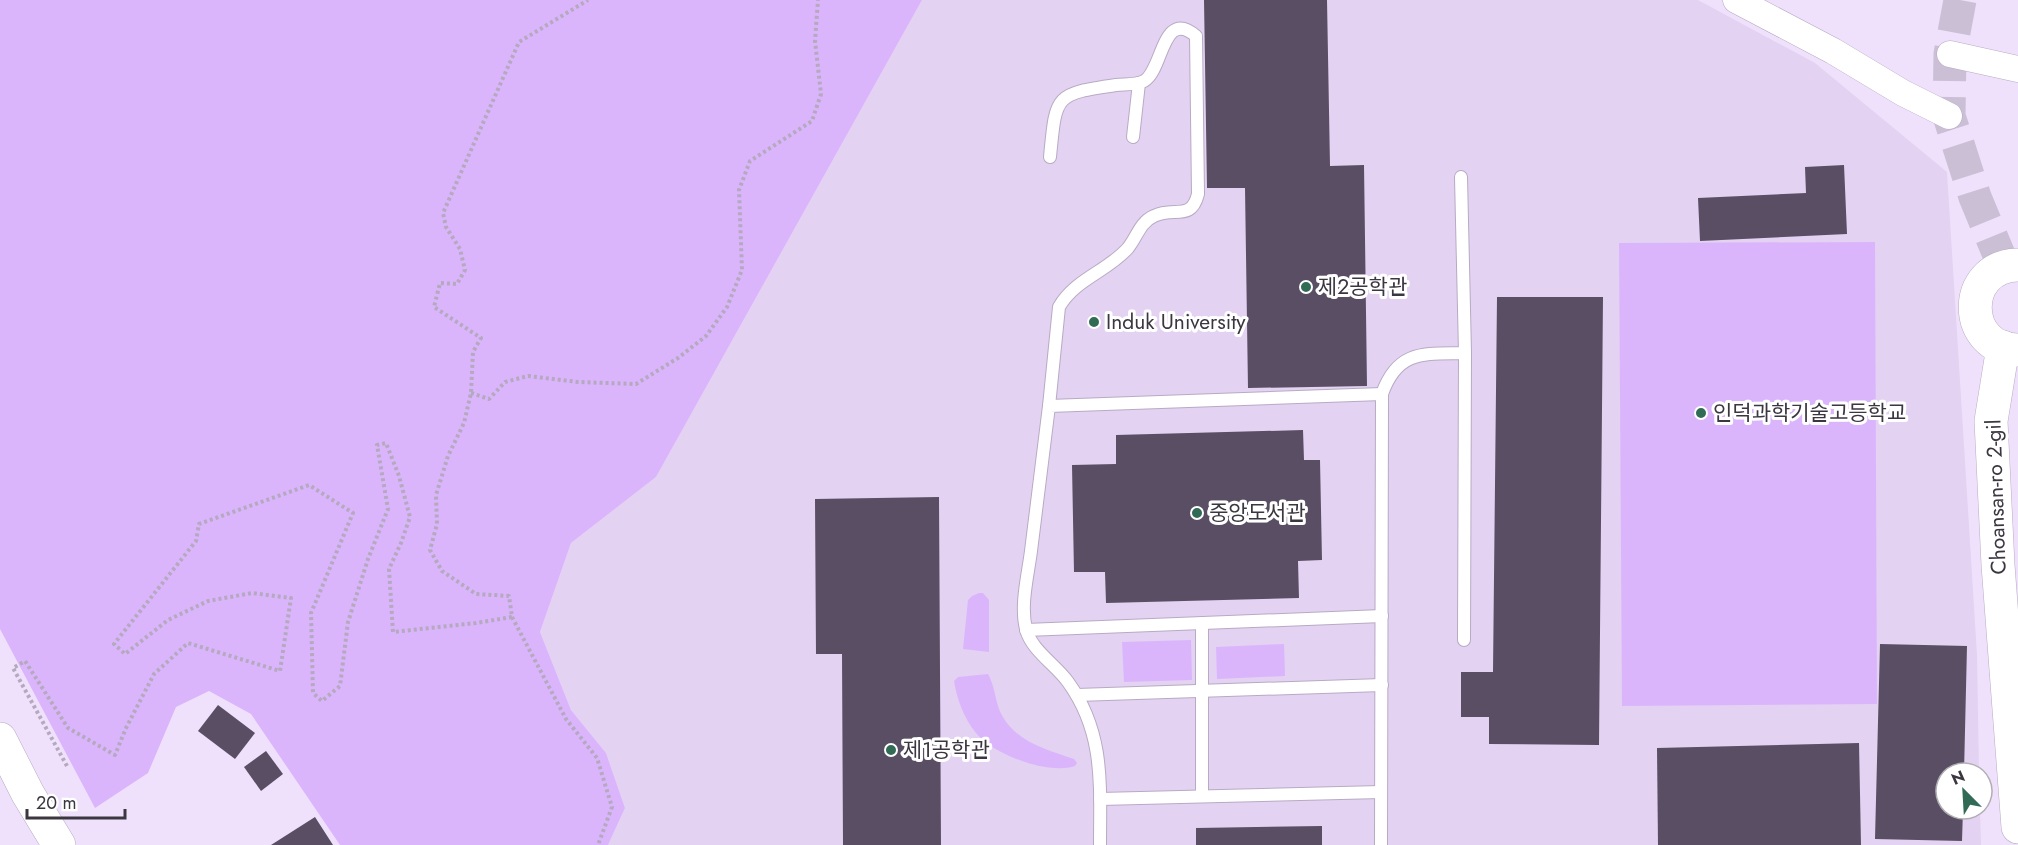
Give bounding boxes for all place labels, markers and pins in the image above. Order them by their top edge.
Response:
place label: 제2공학관 [1318,272,1407,302]
marker: 제2공학관 [1299,280,1313,294]
place label: Induk University [1106,307,1246,337]
marker: Induk University [1087,315,1101,329]
place label: 인덕과학기술고등학교 [1713,398,1906,428]
marker: 인덕과학기술고등학교 [1694,406,1708,420]
place label: 중앙도서관 [1209,498,1306,528]
marker: 중앙도서관 [1190,506,1204,520]
place label: 제1공학관 [903,735,990,765]
marker: 제1공학관 [884,743,898,757]

